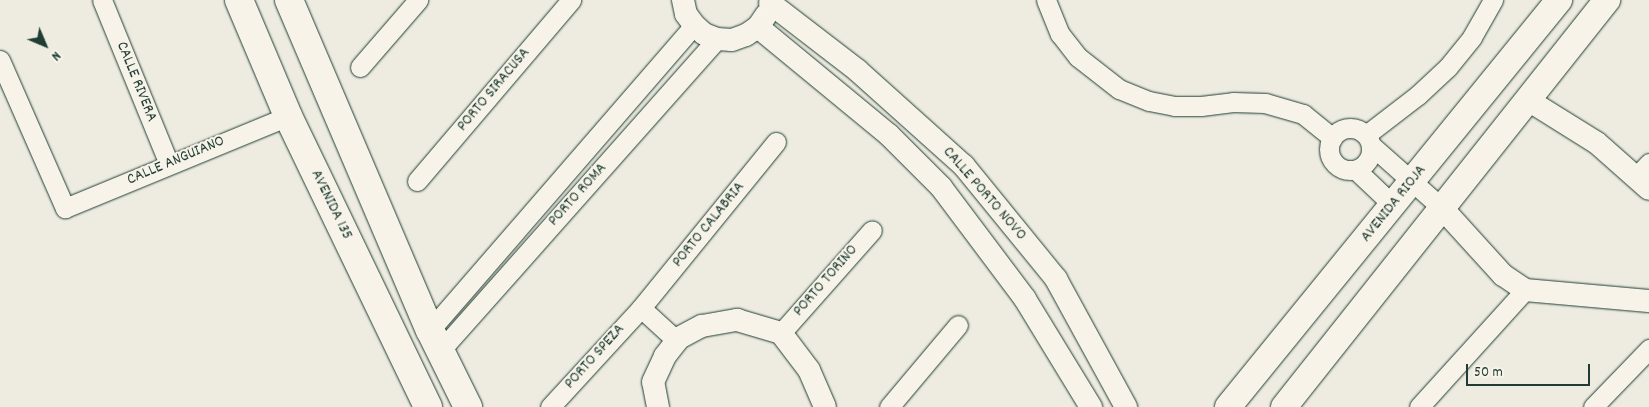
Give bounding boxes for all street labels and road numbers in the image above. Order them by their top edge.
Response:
street label: CALLE RIVERA [111,39,161,125]
street label: PORTO SIRACUSA [453,44,535,136]
street label: CALLE ANGUIANO [124,132,228,190]
street label: CALLE PORTO NOVO [938,143,1030,245]
street label: PORTO ROMA [545,159,611,231]
street label: AVENIDA RIOJA [1357,162,1431,246]
street label: AVENIDA 135 [306,167,356,243]
street label: PORTO CALABRIA [669,178,749,272]
street label: PORTO TORINO [790,241,862,321]
street label: PORTO SPEZA [561,321,629,393]

